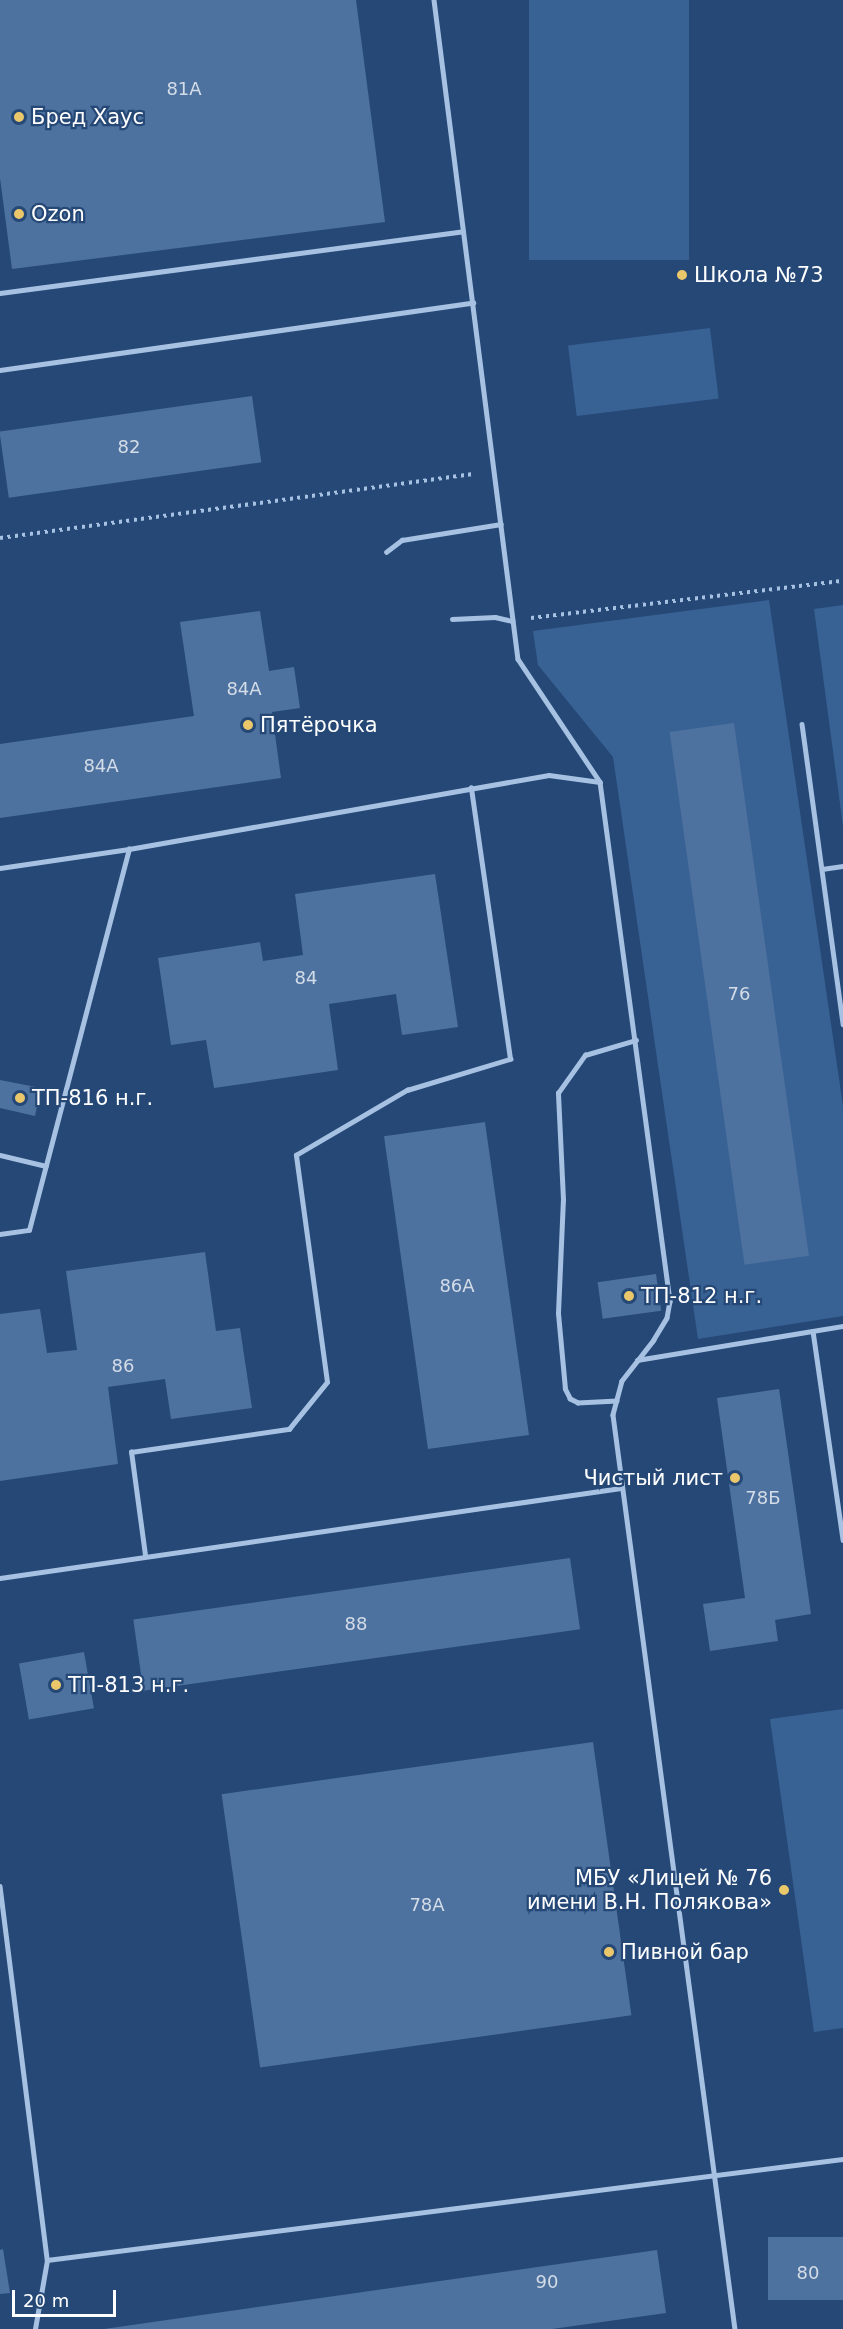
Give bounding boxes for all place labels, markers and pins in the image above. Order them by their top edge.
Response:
place label: Бред Хаус [31,104,144,130]
marker: Бред Хаус [12,110,26,124]
place label: Ozon [31,201,85,227]
marker: Ozon [12,207,26,221]
place label: Школа №73 [694,262,824,288]
marker: Школа №73 [675,268,689,282]
place label: Пятёрочка [260,712,378,738]
marker: Пятёрочка [241,718,255,732]
place label: ТП-816 н.г. [32,1085,153,1111]
marker: ТП-816 н.г. [13,1091,27,1105]
place label: ТП-812 н.г. [641,1283,762,1309]
marker: ТП-812 н.г. [622,1289,636,1303]
place label: Чистый лист [583,1465,723,1491]
marker: Чистый лист [728,1471,742,1485]
place label: ТП-813 н.г. [68,1672,189,1698]
marker: ТП-813 н.г. [49,1678,63,1692]
place label: МБУ «Лицей № 76 имени В.Н. Полякова» [527,1865,772,1915]
marker: МБУ «Лицей № 76 имени В.Н. Полякова» [777,1883,791,1897]
place label: Пивной бар [621,1939,749,1965]
marker: Пивной бар [602,1945,616,1959]

